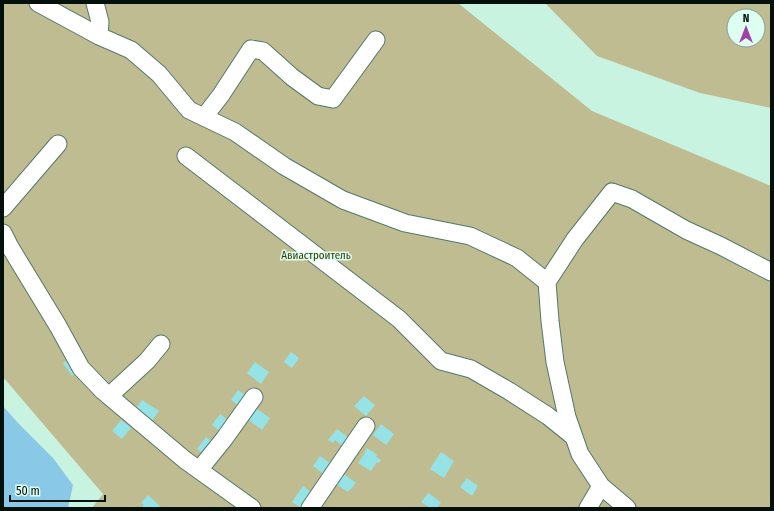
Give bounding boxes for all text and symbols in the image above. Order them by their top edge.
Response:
north arrow [726,8,766,48]
text: N [743,12,749,25]
park label: Авиастроитель [281,249,351,262]
scale bar [10,477,105,503]
text: 50 m [16,484,40,498]

